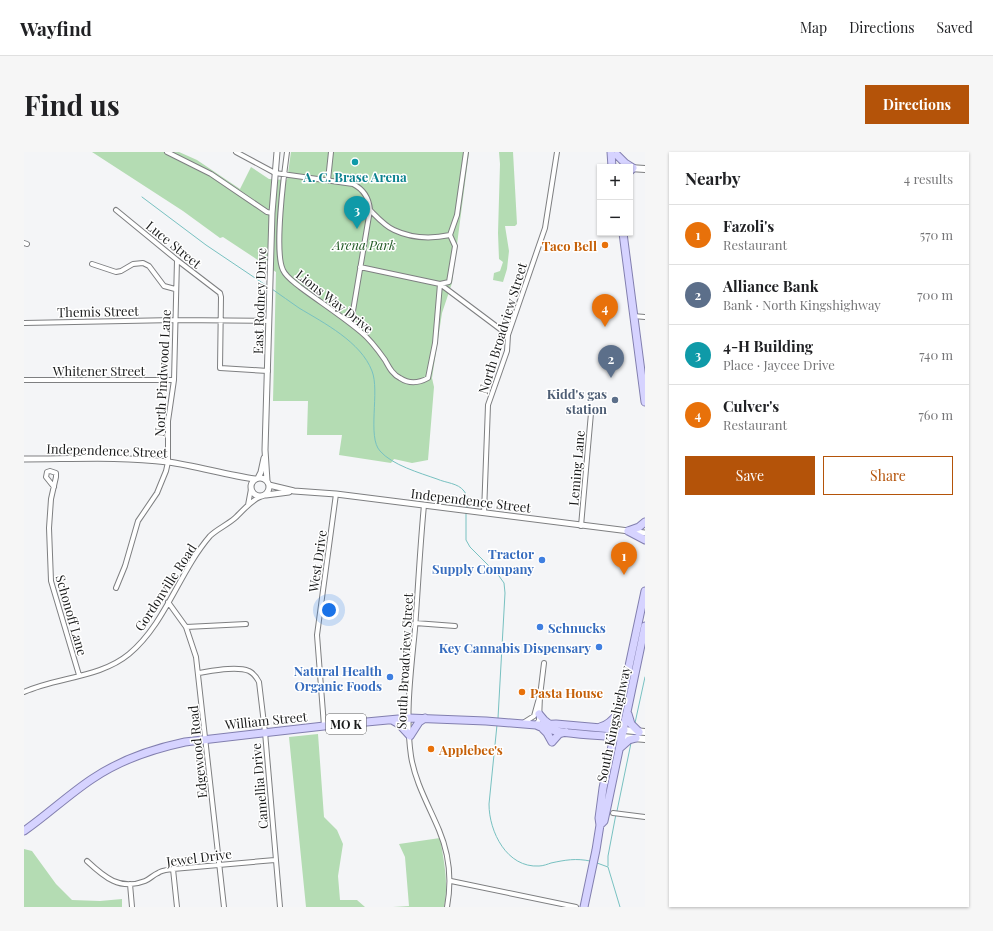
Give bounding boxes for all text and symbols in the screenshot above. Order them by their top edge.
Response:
text: Wayfind [20,15,92,41]
text: Map [800,18,827,37]
text: Directions [849,18,915,37]
text: Saved [937,18,973,37]
button: Directions [865,85,969,124]
text: Find us [24,86,120,123]
marker: A. C. Brase Arena [350,157,360,167]
map controls [597,164,633,236]
button: + [597,164,633,200]
text: Nearby [685,167,740,189]
place label: A. C. Brase Arena [302,168,407,185]
text: 4 results [904,170,953,187]
pin: 3 [344,196,370,229]
button: − [597,200,633,236]
text: Fazoli's [723,216,774,236]
street label: Luce Street [143,217,205,272]
text: 1 [696,226,700,243]
text: 570 m [920,226,953,243]
park label: Arena Park [330,236,396,253]
text: Restaurant [723,236,787,253]
place label: Taco Bell [542,237,597,254]
marker: Taco Bell [600,240,610,250]
street label: East Rodney Drive [249,247,269,354]
street label: North Broadview Street [474,260,530,396]
street label: Lions Way Drive [293,265,377,337]
text: Alliance Bank [723,276,818,296]
text: 2 [695,286,701,303]
text: 700 m [917,286,953,303]
pin: 4 [592,294,618,327]
text: Bank · North Kingshighway [723,296,881,313]
street label: Themis Street [57,302,139,320]
street label: North Pindwood Lane [150,308,174,437]
text: 4-H Building [723,336,813,356]
pin: 2 [598,345,624,378]
text: 3 [695,346,701,363]
text: 740 m [919,346,953,363]
text: Place · Jaycee Drive [723,356,835,373]
street label: Whitener Street [52,362,146,379]
place label: Kidd's gas station [547,385,607,417]
marker: Kidd's gas station [610,395,620,405]
text: Culver's [723,396,779,416]
text: 4 [695,406,701,423]
text: 760 m [918,406,953,423]
text: Restaurant [723,416,787,433]
street label: Leming Lane [564,429,588,506]
street label: Independence Street [46,439,168,461]
button: Save [685,456,815,495]
button: Share [823,456,953,495]
street label: Independence Street [410,484,533,516]
street label: West Drive [304,528,330,594]
street label: Gordonville Road [130,540,200,634]
pin: 1 [611,542,637,575]
place label: Tractor Supply Company [432,545,534,577]
marker: Tractor Supply Company [537,555,547,565]
street label: Schonoff Lane [52,573,92,658]
street label: South Broadview Street [392,592,416,730]
your location [319,600,339,620]
place label: Schnucks [548,619,606,636]
marker: Schnucks [535,622,545,632]
place label: Key Cannabis Dispensary [439,639,591,656]
marker: Key Cannabis Dispensary [594,642,604,652]
place label: Natural Health Organic Foods [294,662,382,694]
street label: South Kingshighway [592,664,634,784]
marker: Natural Health Organic Foods [385,672,395,682]
place label: Pasta House [530,684,604,701]
marker: Pasta House [517,687,527,697]
street label: Edgewood Road [184,704,210,799]
street label: William Street [223,707,308,733]
road number: MO K [326,714,366,734]
place label: Applebee's [438,741,503,758]
street label: Camellia Drive [247,742,271,830]
marker: Applebee's [426,744,436,754]
street label: Jewel Drive [164,845,233,870]

